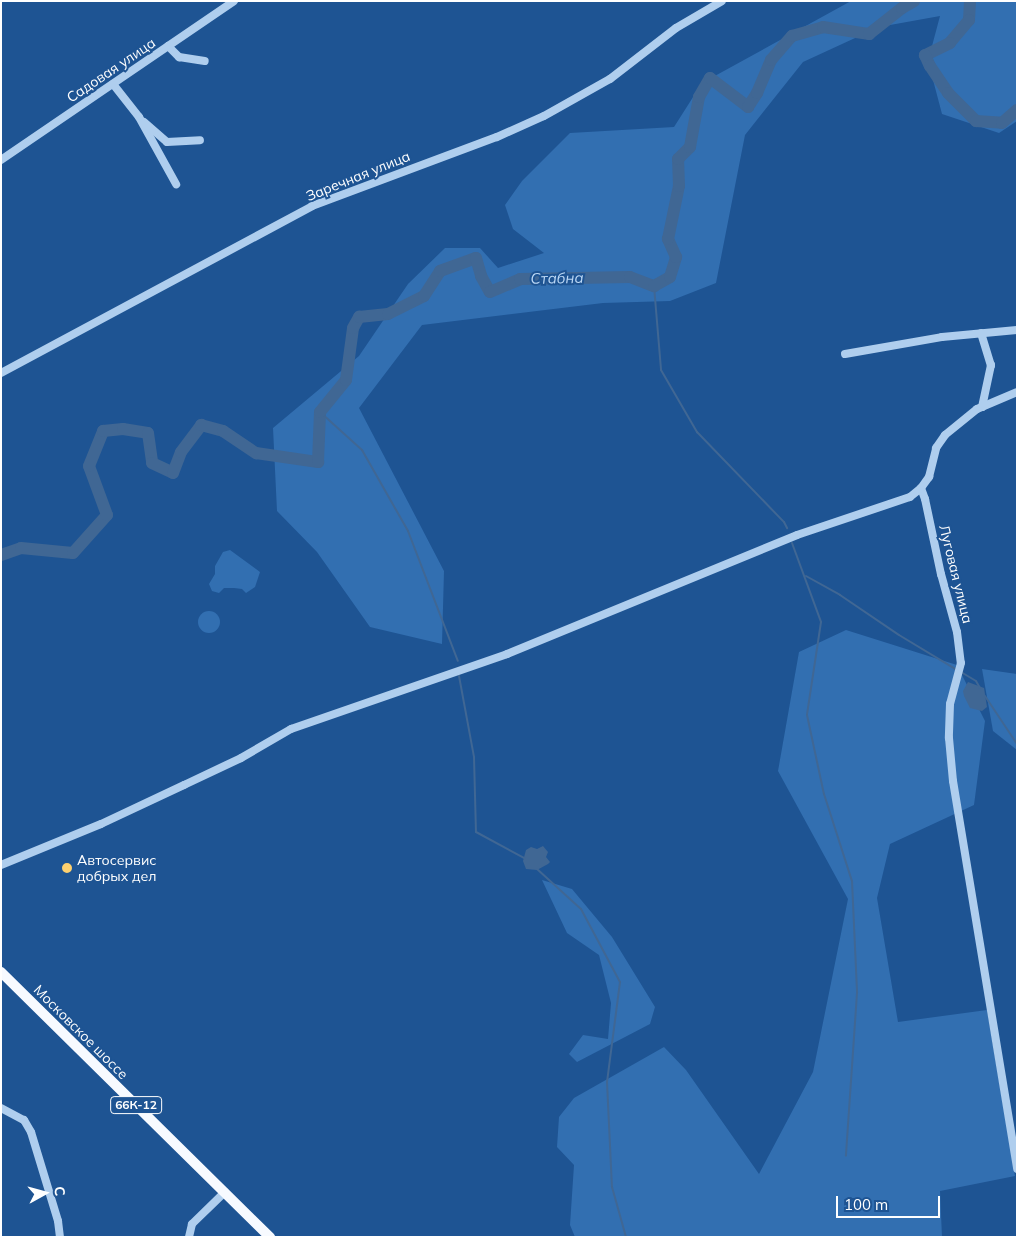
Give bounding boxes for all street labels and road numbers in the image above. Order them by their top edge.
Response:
street label: Садовая улица [64,34,158,106]
street label: Заречная улица [303,147,413,205]
street label: Луговая улица [936,523,976,625]
street label: Московское шоссе [30,981,132,1083]
road number: 66К-12 [110,1096,162,1114]

